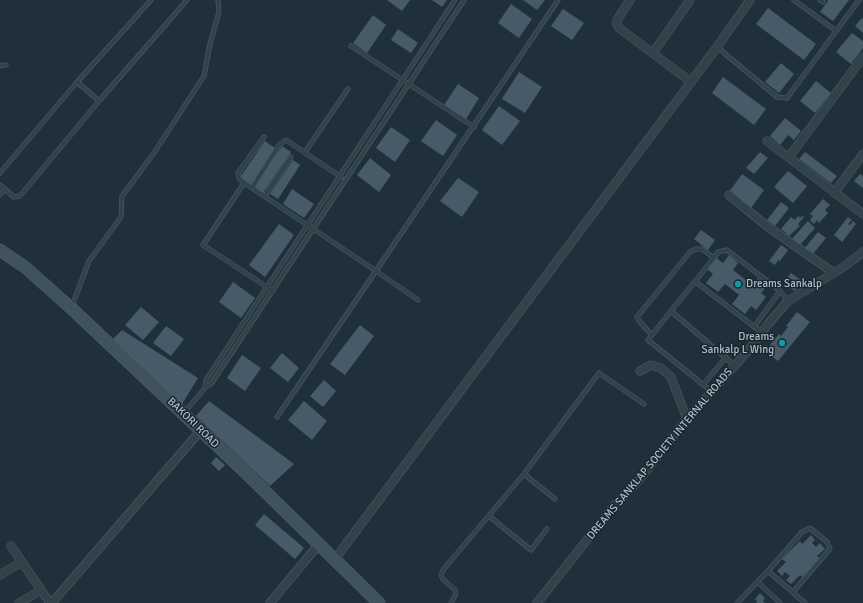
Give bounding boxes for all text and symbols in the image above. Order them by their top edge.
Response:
place label: Dreams Sankalp [746,277,822,291]
marker: Dreams Sankalp [733,279,743,289]
place label: Dreams Sankalp L Wing [702,330,774,356]
marker: Dreams Sankalp L Wing [777,338,787,348]
street label: DREAMS SANKLAP SOCIETY INTERNAL ROADS [584,366,736,542]
street label: BAKORI ROAD [164,395,222,451]

